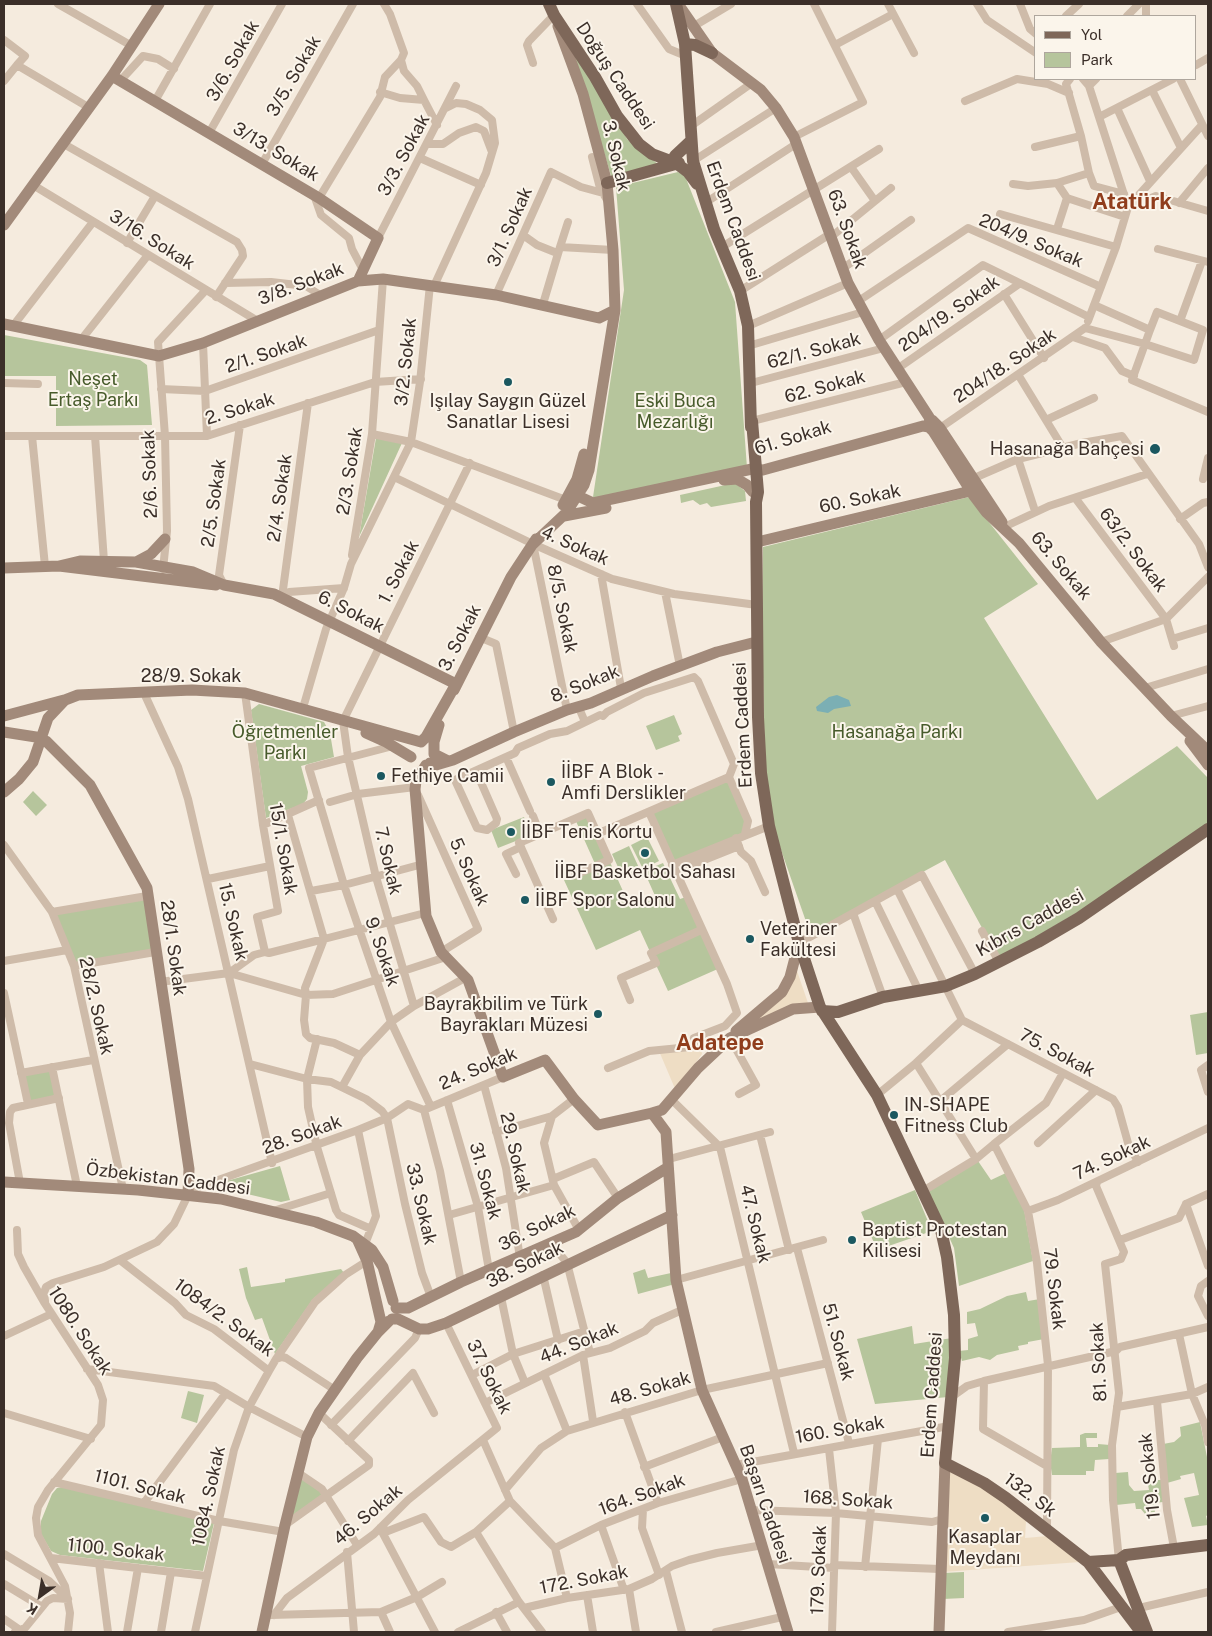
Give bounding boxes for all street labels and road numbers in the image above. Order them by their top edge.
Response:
street label: 3/6. Sokak [202,17,264,105]
street label: Doğuş Caddesi [571,18,659,134]
street label: 3/5. Sokak [262,32,326,120]
street label: 3/3. Sokak [373,110,435,200]
street label: 3/13. Sokak [229,118,323,186]
street label: 3. Sokak [597,119,635,193]
street label: Erdem Caddesi [701,158,765,284]
street label: 3/1. Sokak [483,184,537,270]
street label: 63. Sokak [823,186,871,272]
street label: 3/16. Sokak [105,205,199,275]
street label: 204/9. Sokak [976,209,1086,273]
street label: 3/8. Sokak [255,258,347,310]
street label: 204/19. Sokak [894,271,1004,357]
street label: 3/2. Sokak [391,317,421,407]
street label: 204/18. Sokak [950,324,1060,408]
street label: 62/1. Sokak [765,328,863,374]
street label: 2/1. Sokak [222,330,310,378]
street label: 62. Sokak [782,366,868,408]
street label: 2. Sokak [203,388,277,430]
street label: 61. Sokak [752,416,834,460]
street label: 2/3. Sokak [332,425,368,517]
street label: 2/6. Sokak [138,429,162,519]
street label: 2/4. Sokak [263,452,297,544]
street label: 2/5. Sokak [197,457,231,549]
street label: 60. Sokak [817,480,903,518]
street label: 63/2. Sokak [1094,504,1172,596]
street label: 4. Sokak [538,522,612,570]
street label: 63. Sokak [1026,527,1096,605]
street label: 1. Sokak [374,537,424,607]
street label: 8/5. Sokak [542,563,582,655]
street label: 6. Sokak [314,586,388,638]
street label: 3. Sokak [434,601,486,675]
street label: 8. Sokak [547,660,623,708]
street label: Erdem Caddesi [729,661,757,789]
street label: 28/9. Sokak [141,665,241,687]
street label: 15/1. Sokak [264,801,302,897]
street label: 7. Sokak [370,825,406,897]
street label: 5. Sokak [444,835,494,909]
street label: 15. Sokak [214,881,252,963]
street label: Kıbrıs Caddesi [972,885,1088,961]
street label: 28/1. Sokak [156,899,190,997]
street label: 9. Sokak [360,915,404,989]
street label: 28/2. Sokak [74,955,118,1057]
street label: 75. Sokak [1015,1024,1099,1082]
street label: 24. Sokak [436,1043,520,1095]
street label: 29. Sokak [495,1110,535,1196]
street label: 28. Sokak [259,1111,345,1159]
street label: 74. Sokak [1070,1131,1154,1185]
street label: 31. Sokak [464,1140,506,1222]
street label: Özbekistan Caddesi [85,1158,251,1200]
street label: 33. Sokak [401,1161,441,1247]
street label: 47. Sokak [735,1182,775,1266]
street label: 36. Sokak [495,1200,579,1256]
street label: 38. Sokak [483,1237,567,1293]
street label: 79. Sokak [1038,1247,1070,1331]
street label: 1084/2. Sokak [170,1274,278,1362]
street label: 1080. Sokak [43,1283,117,1379]
street label: 51. Sokak [817,1301,859,1383]
street label: 44. Sokak [536,1317,622,1369]
street label: 81. Sokak [1086,1322,1112,1402]
street label: Erdem Caddesi [917,1331,947,1459]
street label: 37. Sokak [462,1336,516,1418]
street label: 48. Sokak [607,1367,693,1411]
street label: 160. Sokak [794,1412,886,1448]
street label: 119. Sokak [1135,1432,1165,1520]
street label: Başarı Caddesi [735,1442,795,1566]
street label: 1084. Sokak [188,1444,230,1548]
street label: 1101. Sokak [92,1465,188,1509]
street label: 132. Sk [1000,1468,1060,1522]
street label: 164. Sokak [596,1469,688,1521]
street label: 46. Sokak [329,1480,407,1550]
street label: 168. Sokak [802,1486,894,1514]
street label: 179. Sokak [807,1525,831,1615]
street label: 1100. Sokak [67,1534,165,1566]
street label: 172. Sokak [538,1561,630,1599]

